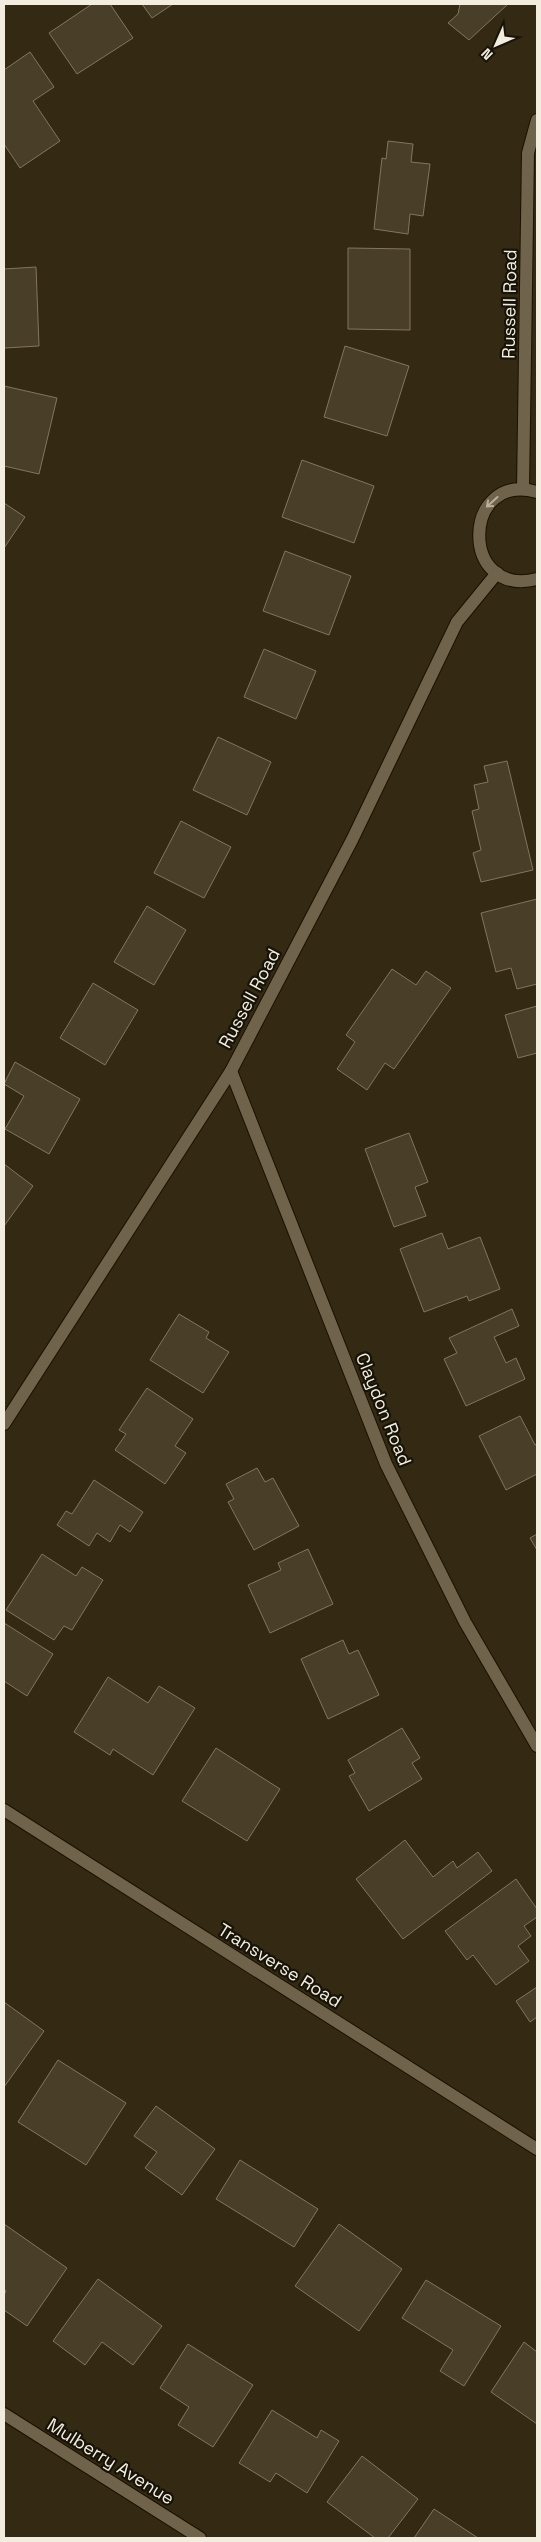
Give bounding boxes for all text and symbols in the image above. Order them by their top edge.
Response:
north arrow [471,20,521,70]
text: N [477,45,496,64]
street label: Russell Road [497,249,521,359]
one-way arrow [486,497,499,508]
street label: Russell Road [213,944,285,1052]
street label: Claydon Road [351,1349,417,1469]
street label: Transverse Road [214,1918,346,2012]
street label: Mulberry Avenue [43,2413,179,2509]

